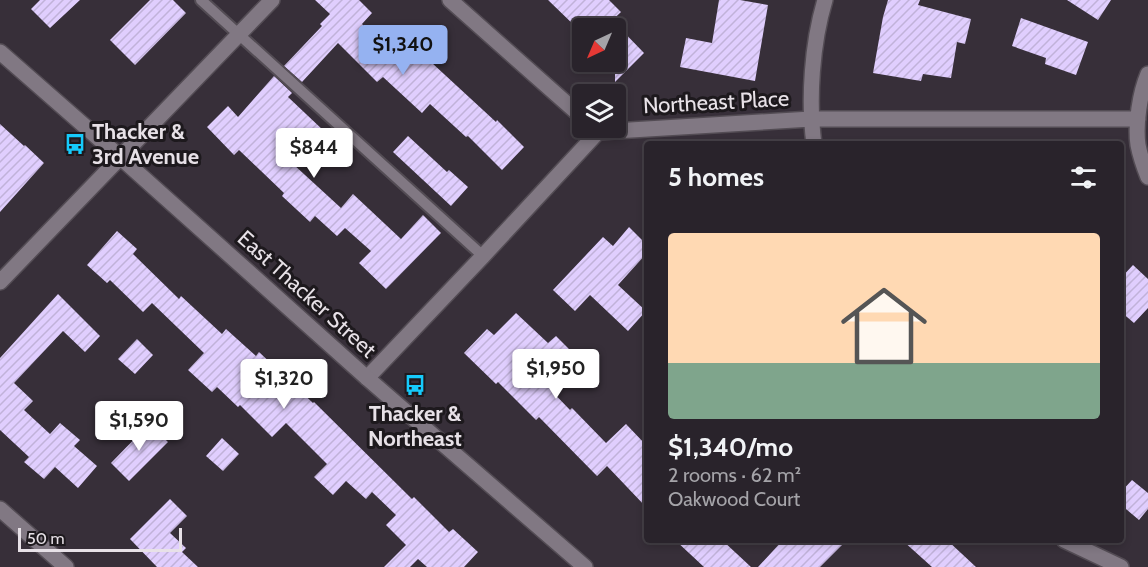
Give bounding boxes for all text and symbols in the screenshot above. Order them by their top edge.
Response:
north arrow [572,18,626,72]
map controls [572,18,626,138]
pin: $1,340 [354,25,452,76]
text: $1,340 [373,32,433,56]
button: layers [572,84,626,138]
street label: Northeast Place [642,85,790,119]
place label: Thacker & 3rd Avenue [92,118,199,170]
pin: $844 [278,128,350,179]
bus stop icon: Thacker & 3rd Avenue [63,132,87,156]
text: $844 [290,135,338,159]
text: 5 homes [668,161,764,193]
icon: filters [1067,161,1100,194]
street label: East Thacker Street [232,225,382,364]
icon: home [830,272,938,380]
pin: $1,950 [507,349,605,400]
text: $1,950 [526,356,586,380]
pin: $1,320 [235,359,333,410]
text: $1,320 [254,366,314,390]
bus stop icon: Thacker & Northeast [403,373,427,397]
place label: Thacker & Northeast [368,400,462,452]
pin: $1,590 [90,401,188,452]
text: $1,590 [109,408,169,432]
text: $1,340/mo [668,431,793,463]
text: 2 rooms · 62 m² [668,463,801,487]
text: Oakwood Court [668,487,800,511]
scale bar [18,525,182,552]
text: 50 m [27,529,64,548]

